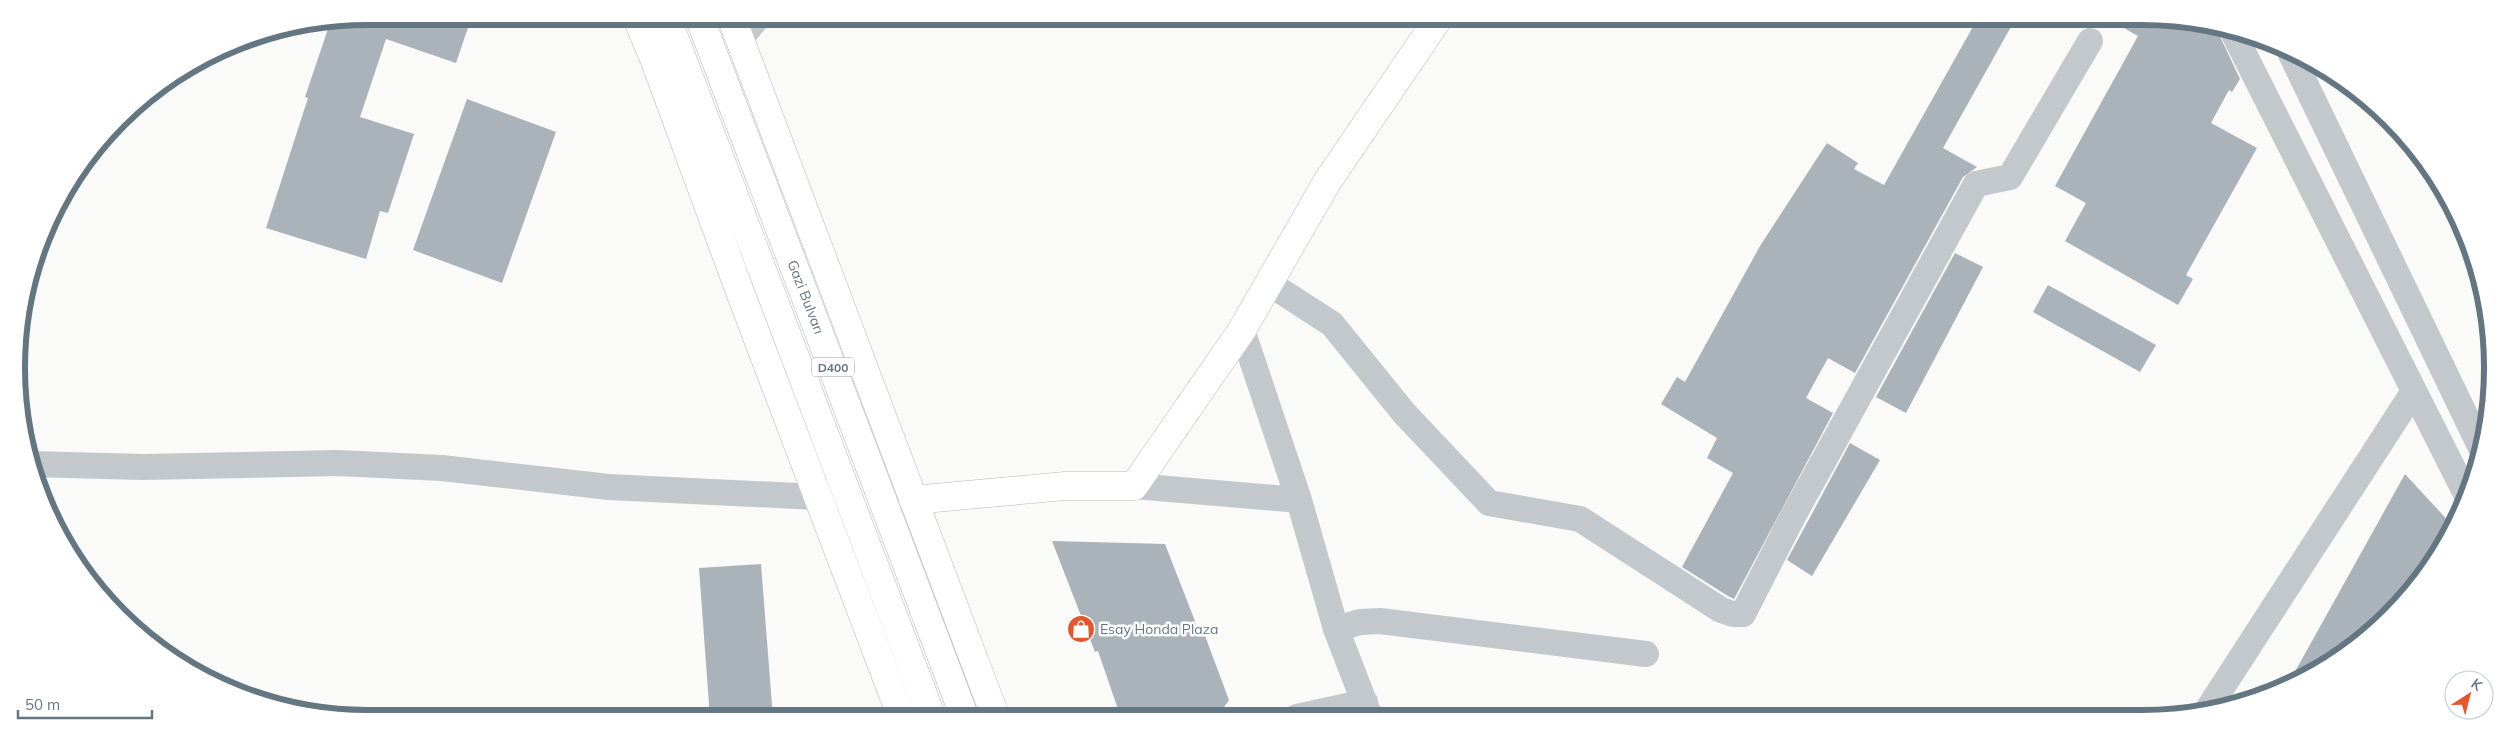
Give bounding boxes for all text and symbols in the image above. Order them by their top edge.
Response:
street label: Gazi Bulvarı [784,257,828,337]
road number: D400 [812,358,854,377]
shop icon: Esay Honda Plaza [1066,614,1096,644]
place label: Esay Honda Plaza [1100,620,1218,638]
north arrow [2444,670,2494,720]
text: K [2468,674,2486,695]
scale bar [18,688,151,720]
text: 50 m [25,695,60,714]

